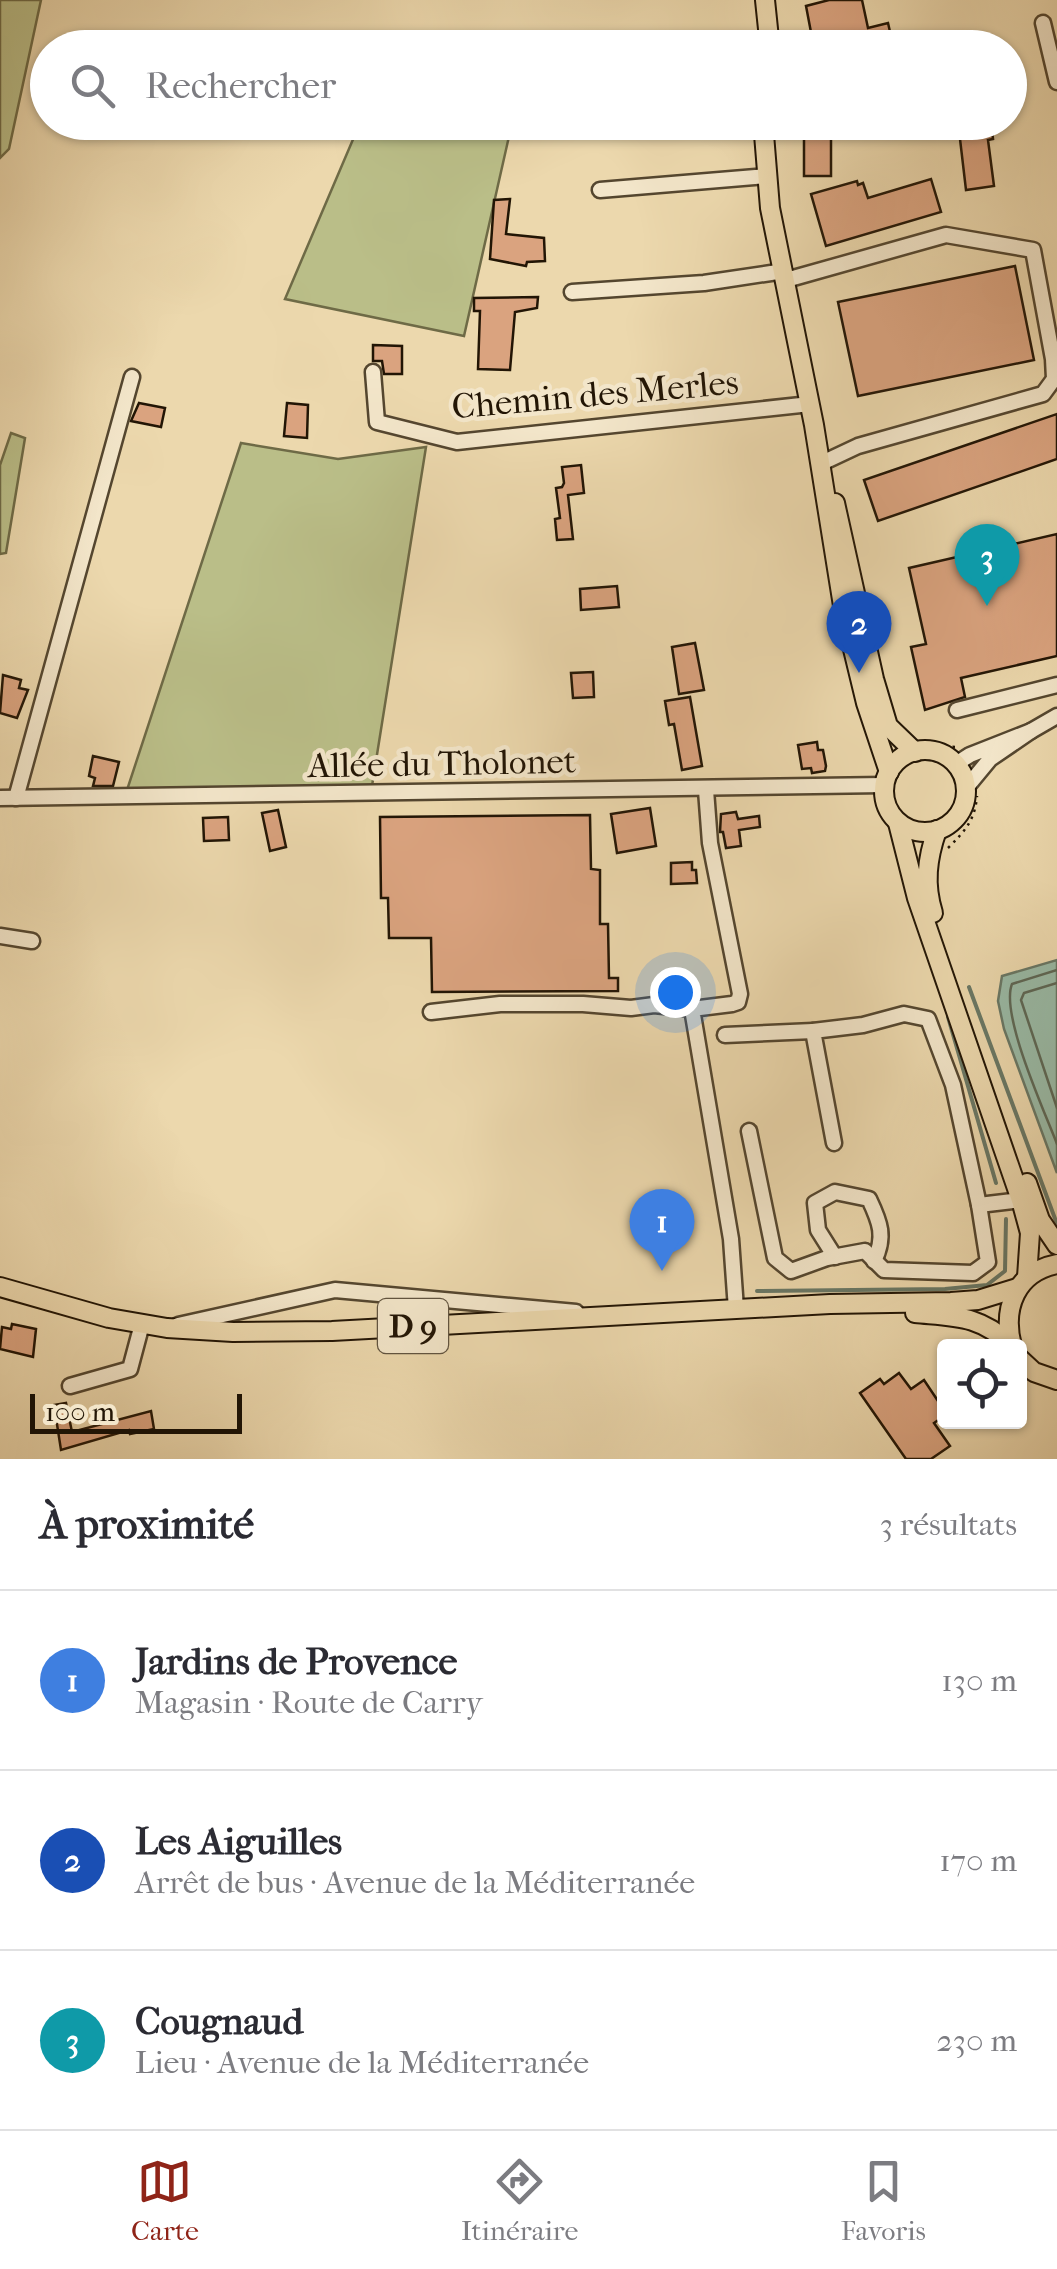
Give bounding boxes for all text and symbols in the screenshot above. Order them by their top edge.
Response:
search box [30,30,1027,140]
icon: search [65,58,120,113]
text: Rechercher [145,63,336,108]
street label: Chemin des Merles [450,362,740,427]
pin: 3 [954,524,1020,606]
pin: 2 [826,590,892,673]
street label: Allée du Tholonet [305,741,577,786]
your location [650,967,701,1018]
pin: 1 [630,1188,694,1271]
road number: D 9 [378,1299,448,1353]
map controls [937,1339,1027,1429]
button: locate [937,1339,1027,1429]
scale bar [30,1389,242,1434]
text: 100 m [45,1395,115,1428]
text: À proximité [40,1500,254,1549]
text: 3 résultats [880,1506,1017,1543]
text: Jardins de Provence [135,1639,457,1684]
text: 1 [67,1662,78,1699]
text: 130 m [941,1662,1017,1699]
text: Magasin · Route de Carry [135,1684,483,1721]
text: Les Aiguilles [135,1819,342,1864]
text: 2 [64,1842,81,1879]
text: 170 m [939,1842,1017,1879]
text: Arrêt de bus · Avenue de la Méditerranée [135,1864,695,1901]
text: Cougnaud [135,1999,303,2044]
text: 3 [66,2022,79,2059]
text: 230 m [936,2022,1017,2059]
text: Lieu · Avenue de la Méditerranée [135,2044,589,2081]
tab: Carte [131,2154,199,2247]
tab: Itinéraire [461,2154,578,2247]
tab: Favoris [841,2154,926,2247]

